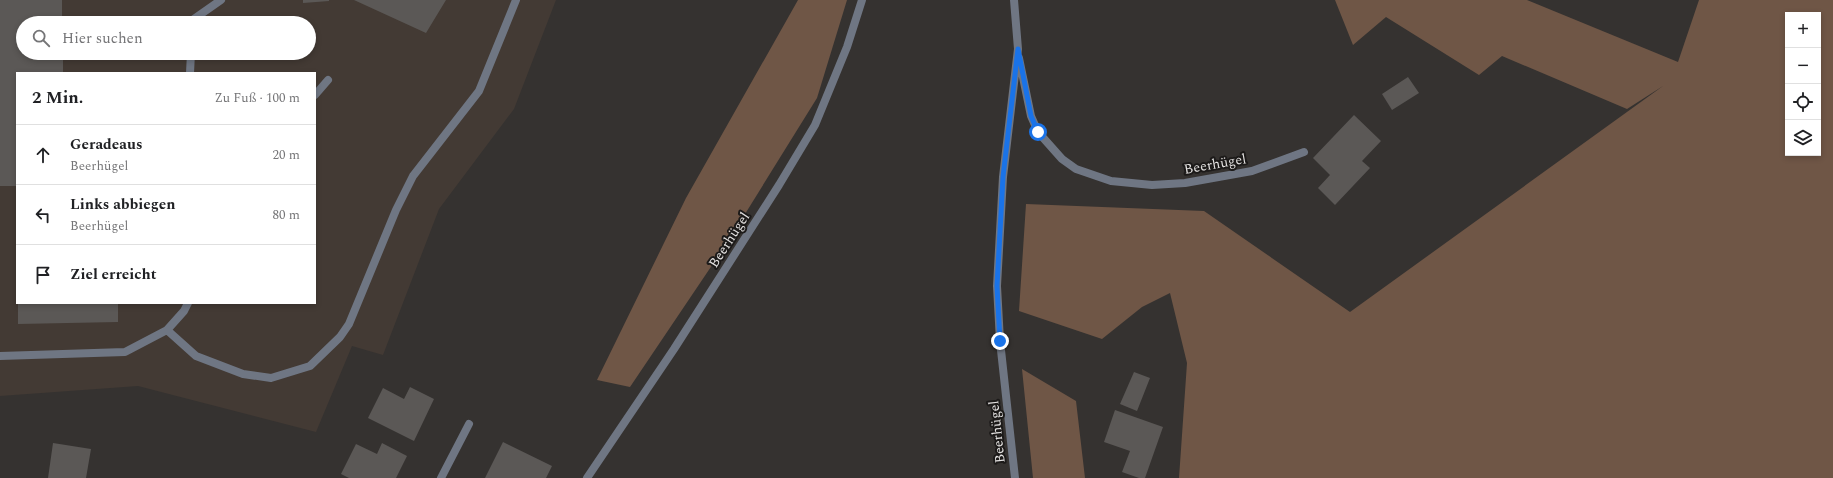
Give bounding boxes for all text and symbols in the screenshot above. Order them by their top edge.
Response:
map controls [1785,12,1821,156]
button: + [1785,12,1821,48]
search box [16,16,316,60]
icon: search [30,27,52,49]
text: Hier suchen [62,27,143,50]
button: − [1785,48,1821,84]
button: locate [1785,84,1821,120]
text: 2 Min. [32,85,83,111]
text: Zu Fuß · 100 m [214,88,300,108]
button: layers [1785,120,1821,156]
route start [1029,123,1047,141]
text: Geradeaus [70,133,142,156]
icon: ahead [32,144,54,166]
text: 20 m [273,145,300,165]
street label: Beerhügel [1182,148,1248,180]
text: Beerhügel [70,156,128,176]
text: Links abbiegen [70,193,175,216]
icon: left [32,204,54,226]
text: 80 m [273,205,300,225]
street label: Beerhügel [703,208,755,272]
text: Beerhügel [70,216,128,236]
text: Ziel erreicht [70,263,156,286]
icon: arrive [32,264,54,286]
route end [991,332,1009,350]
street label: Beerhügel [983,400,1011,464]

